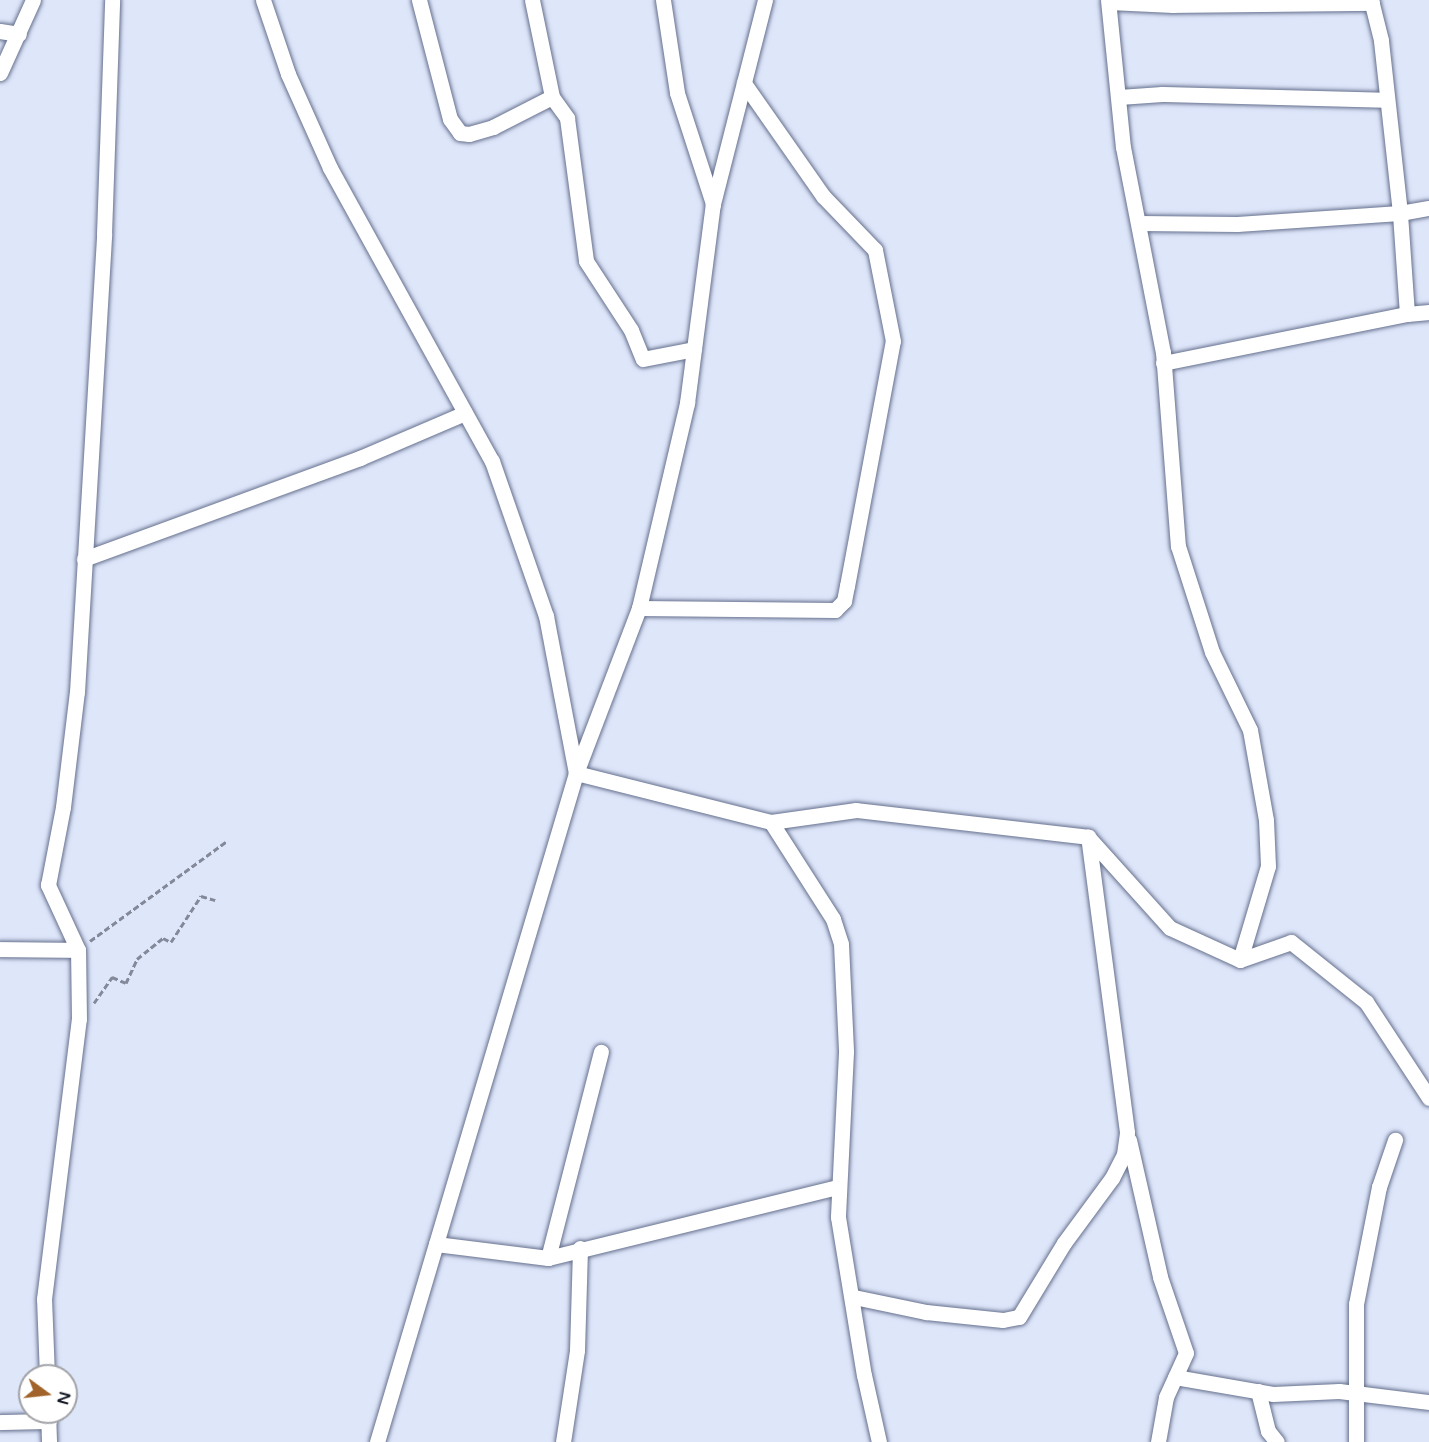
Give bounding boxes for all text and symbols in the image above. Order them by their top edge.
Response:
north arrow [18,1364,78,1424]
text: N [52,1389,75,1407]

